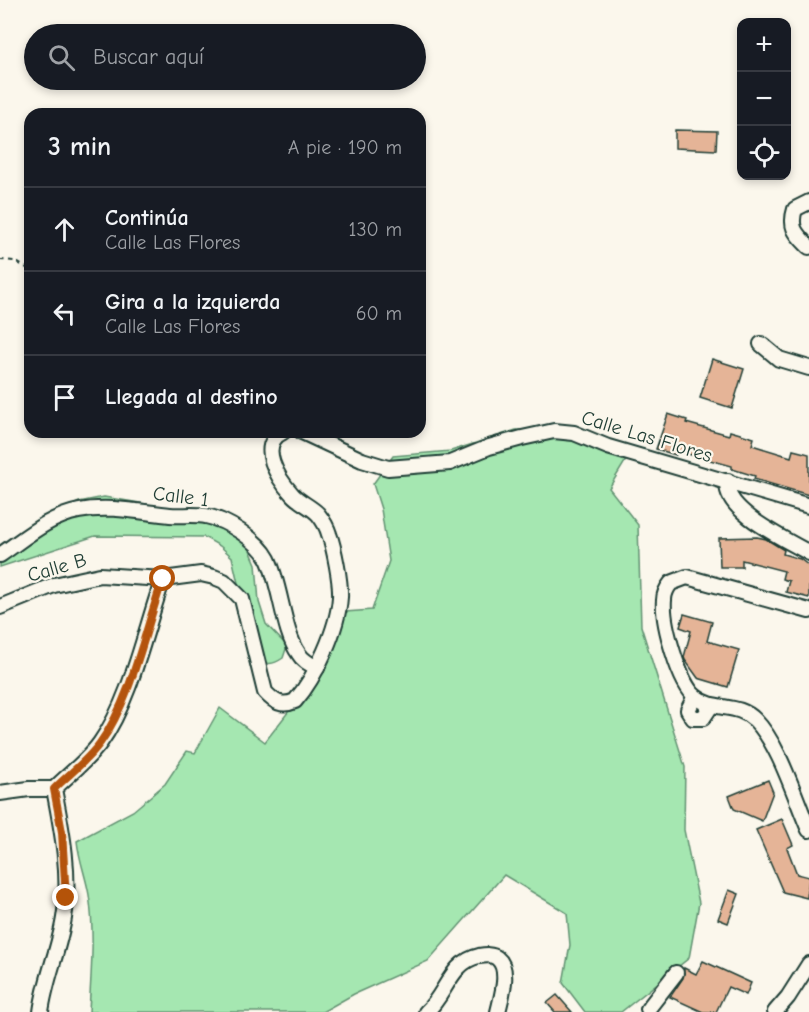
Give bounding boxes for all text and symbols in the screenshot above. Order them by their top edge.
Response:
map controls [737,18,791,180]
button: + [737,18,791,72]
search box [24,24,426,90]
icon: search [45,41,78,74]
text: Buscar aquí [93,44,204,70]
button: − [737,72,791,126]
button: locate [737,126,791,180]
text: 3 min [48,132,111,162]
text: A pie · 190 m [288,136,402,159]
text: Continúa [105,205,189,231]
icon: ahead [48,213,81,246]
text: 130 m [349,218,402,241]
text: Calle Las Flores [105,231,240,254]
text: Gira a la izquierda [105,289,280,315]
icon: left [48,297,81,330]
text: 60 m [356,302,402,325]
text: Calle Las Flores [105,315,240,338]
icon: arrive [48,381,81,414]
text: Llegada al destino [105,384,278,410]
street label: Calle Las Flores [579,406,715,467]
street label: Calle 1 [152,482,210,511]
street label: Calle B [25,548,89,587]
route start [149,565,175,591]
route end [52,884,78,910]

